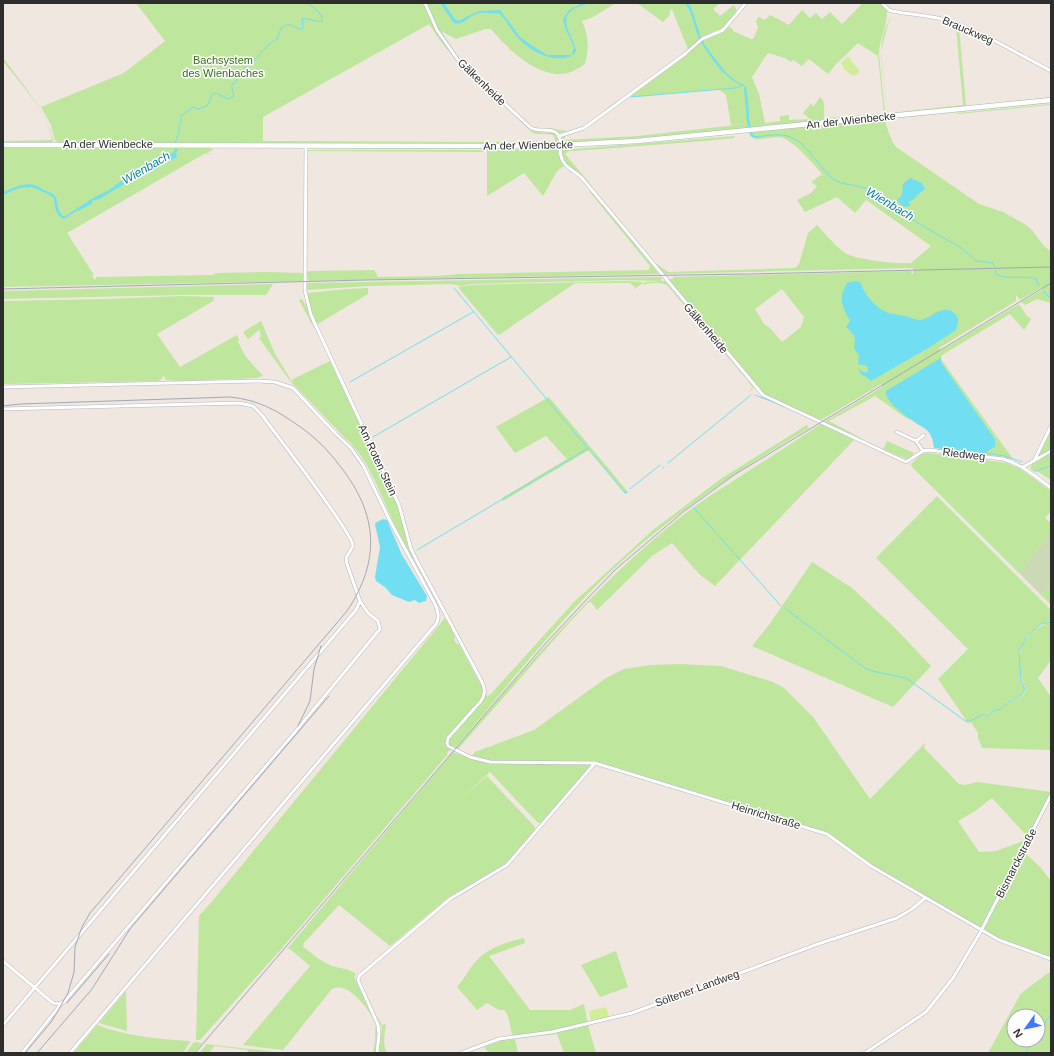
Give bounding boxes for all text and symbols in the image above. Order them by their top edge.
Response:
street label: Brauckweg [941,14,995,46]
park label: Bachsystem des Wienbaches [182,54,264,79]
street label: Gälkenheide [456,56,508,108]
street label: An der Wienbecke [806,109,896,131]
street label: An der Wienbecke [63,138,153,150]
street label: An der Wienbecke [483,138,573,152]
water label: Wienbach [119,148,173,187]
water label: Wienbach [864,184,917,224]
street label: Gälkenheide [682,300,730,356]
street label: Am Roten Stein [356,423,400,497]
street label: Riedweg [942,445,986,463]
street label: Heinrichstraße [730,799,802,831]
street label: Bismarckstraße [993,826,1039,900]
street label: Söltener Landweg [653,967,741,1009]
north arrow [1006,1008,1046,1048]
text: N [1010,1027,1025,1040]

